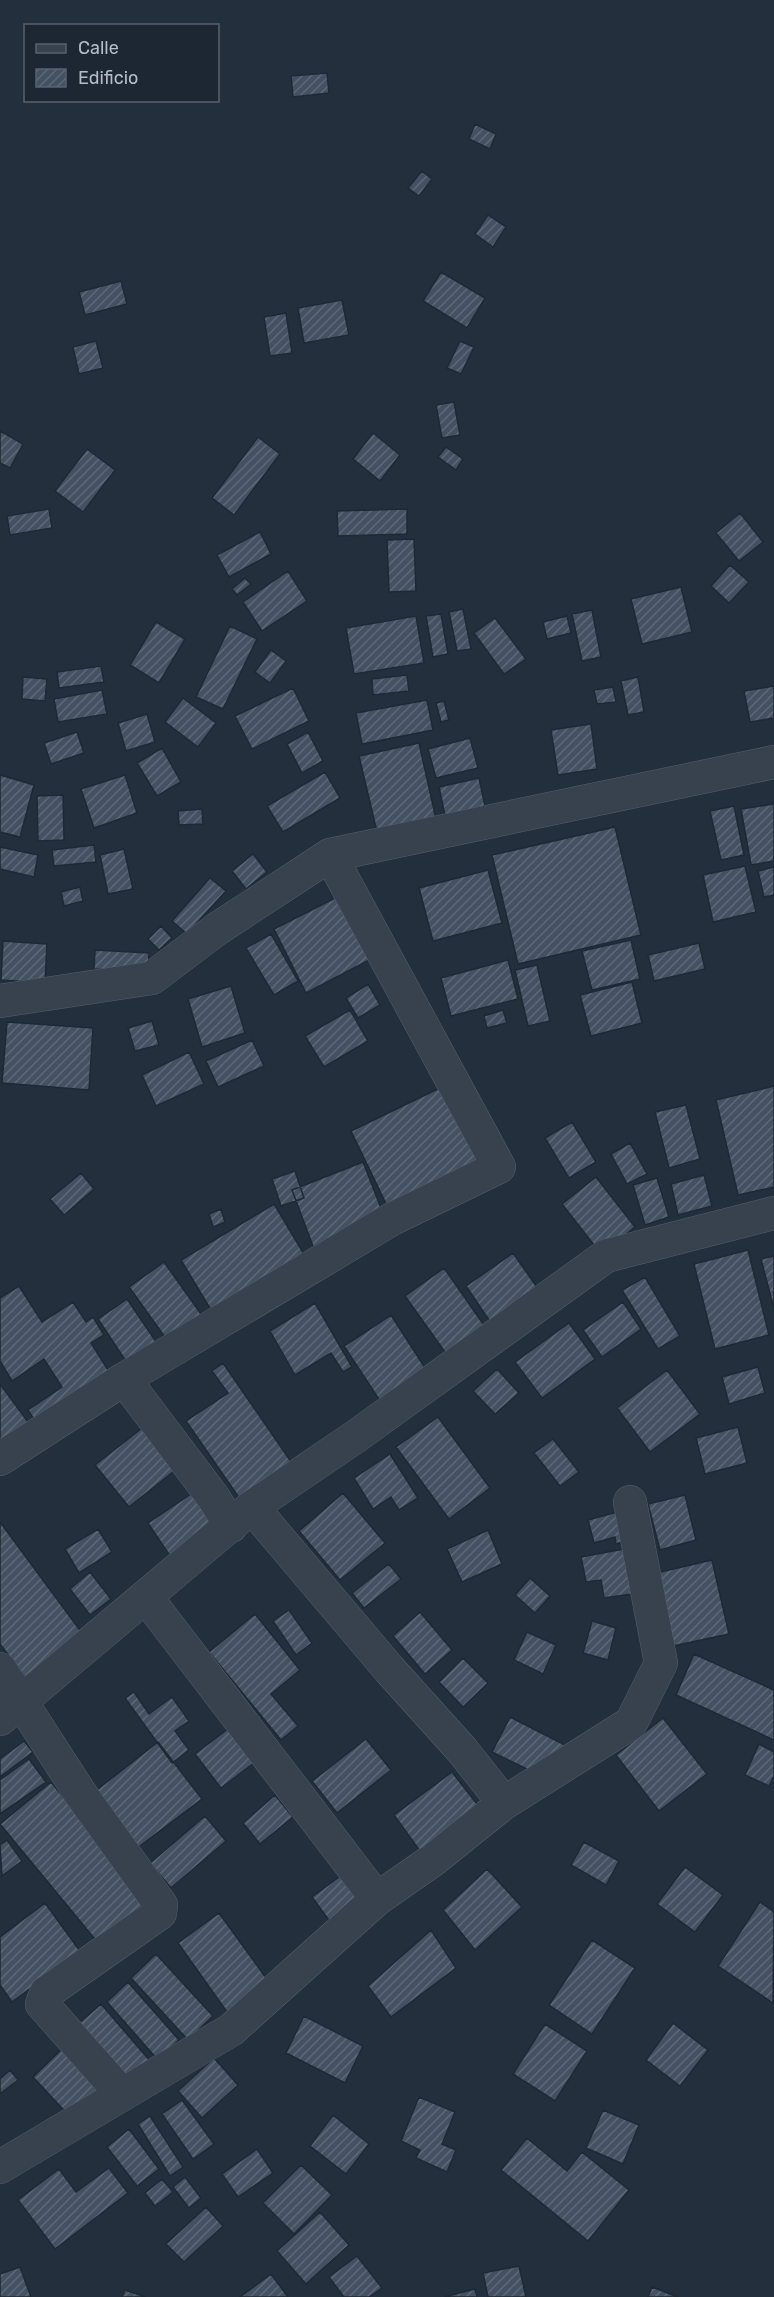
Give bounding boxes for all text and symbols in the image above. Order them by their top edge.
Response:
legend [24,24,219,102]
text: Calle [78,37,119,59]
text: Edificio [78,67,138,89]

